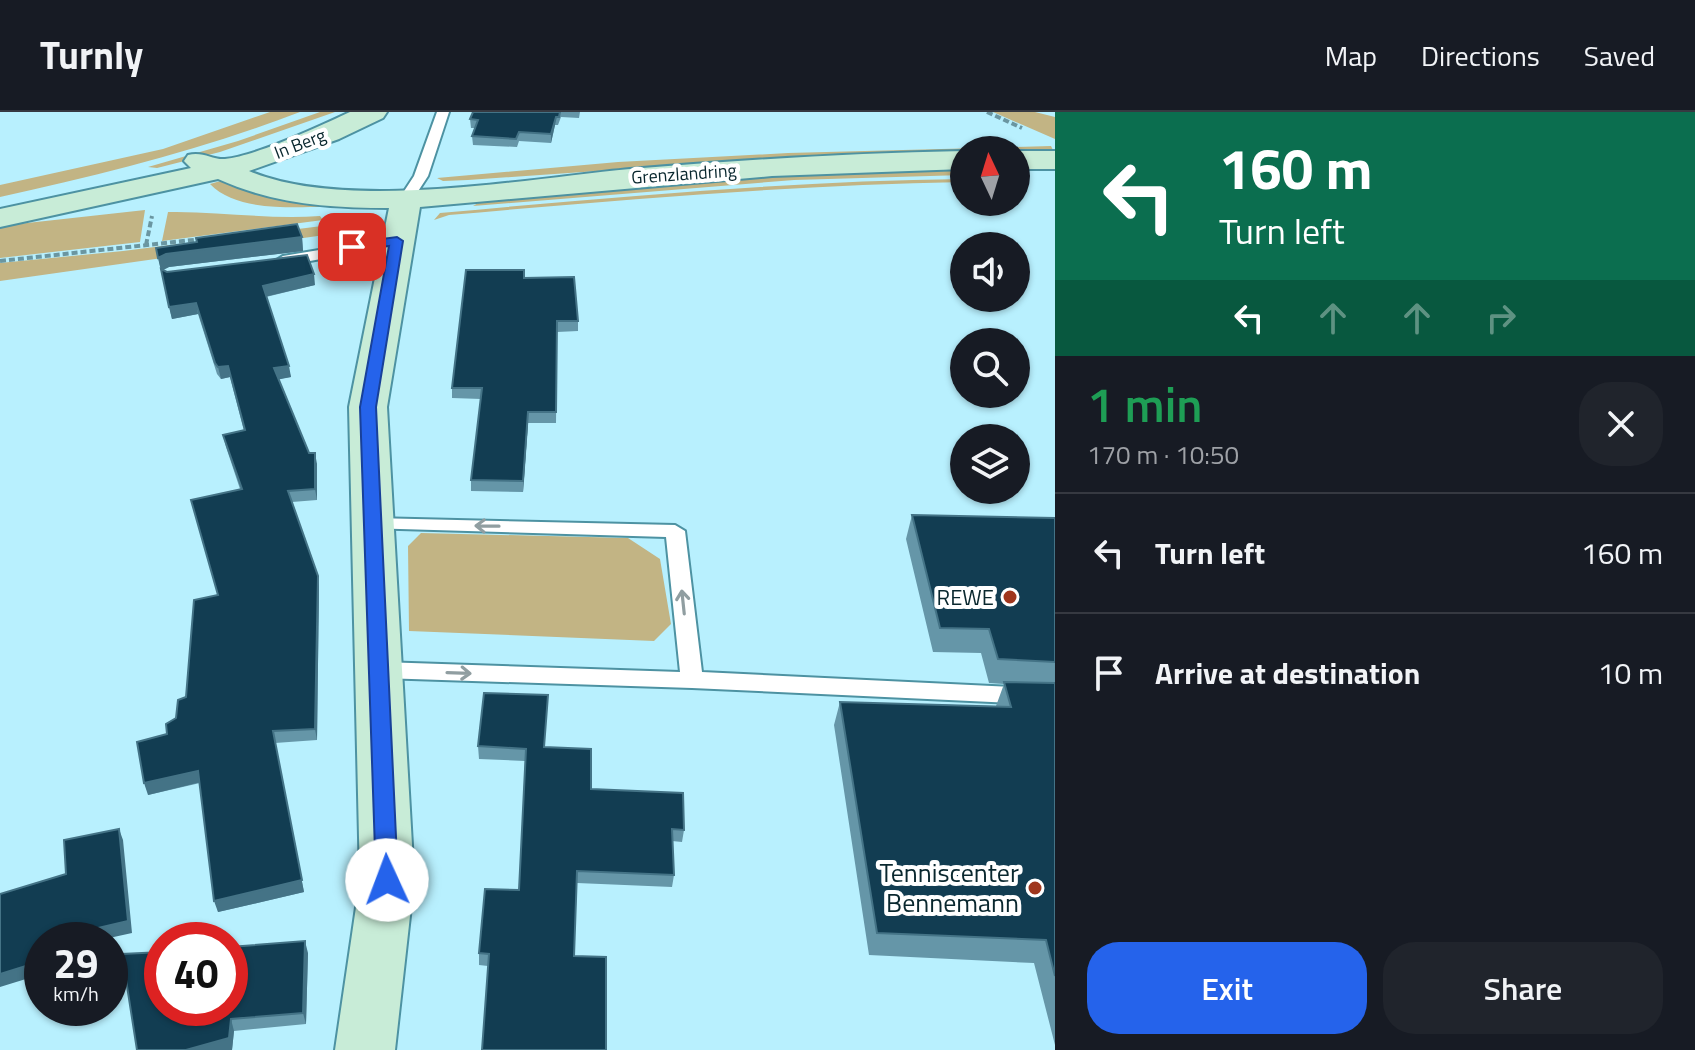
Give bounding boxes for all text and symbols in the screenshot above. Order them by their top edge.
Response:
text: Turnly [40,26,143,84]
text: Map [1325,34,1377,77]
text: Directions [1421,34,1540,77]
text: Saved [1584,34,1655,77]
street label: In Berg [270,121,330,166]
text: 160 m [1219,126,1372,211]
north arrow [950,136,1030,216]
map controls [950,136,1030,504]
icon: left [1087,144,1191,248]
street label: Grenzlandring [630,156,738,191]
text: Turn left [1219,203,1345,258]
pin [318,213,386,281]
icon: arrive [330,225,374,269]
button: sound [950,232,1030,312]
icon: left [1227,296,1271,340]
icon: ahead [1311,296,1355,340]
icon: ahead [1395,296,1439,340]
icon: right [1479,296,1523,340]
button: search [950,328,1030,408]
text: 1 min [1087,368,1202,441]
button: close [1579,382,1663,466]
button: layers [950,424,1030,504]
text: 170 m · 10:50 [1087,435,1239,474]
one-way arrow [474,518,501,533]
text: Turn left [1155,530,1265,576]
text: 160 m [1581,530,1663,576]
icon: left [1087,531,1131,575]
place label: REWE [937,580,994,614]
marker: REWE [1001,588,1019,606]
one-way arrow [675,590,690,615]
text: Arrive at destination [1155,650,1420,696]
text: 10 m [1598,650,1663,696]
icon: arrive [1087,651,1131,695]
one-way arrow [445,665,472,680]
position arrow [345,838,429,922]
place label: Tenniscenter Bennemann [879,853,1019,922]
marker: Tenniscenter Bennemann [1026,879,1044,897]
speed limit sign: 40 [144,922,248,1026]
text: 29 [54,933,98,994]
button: Exit [1087,942,1367,1034]
button: Share [1383,942,1663,1034]
text: km/h [53,978,99,1009]

